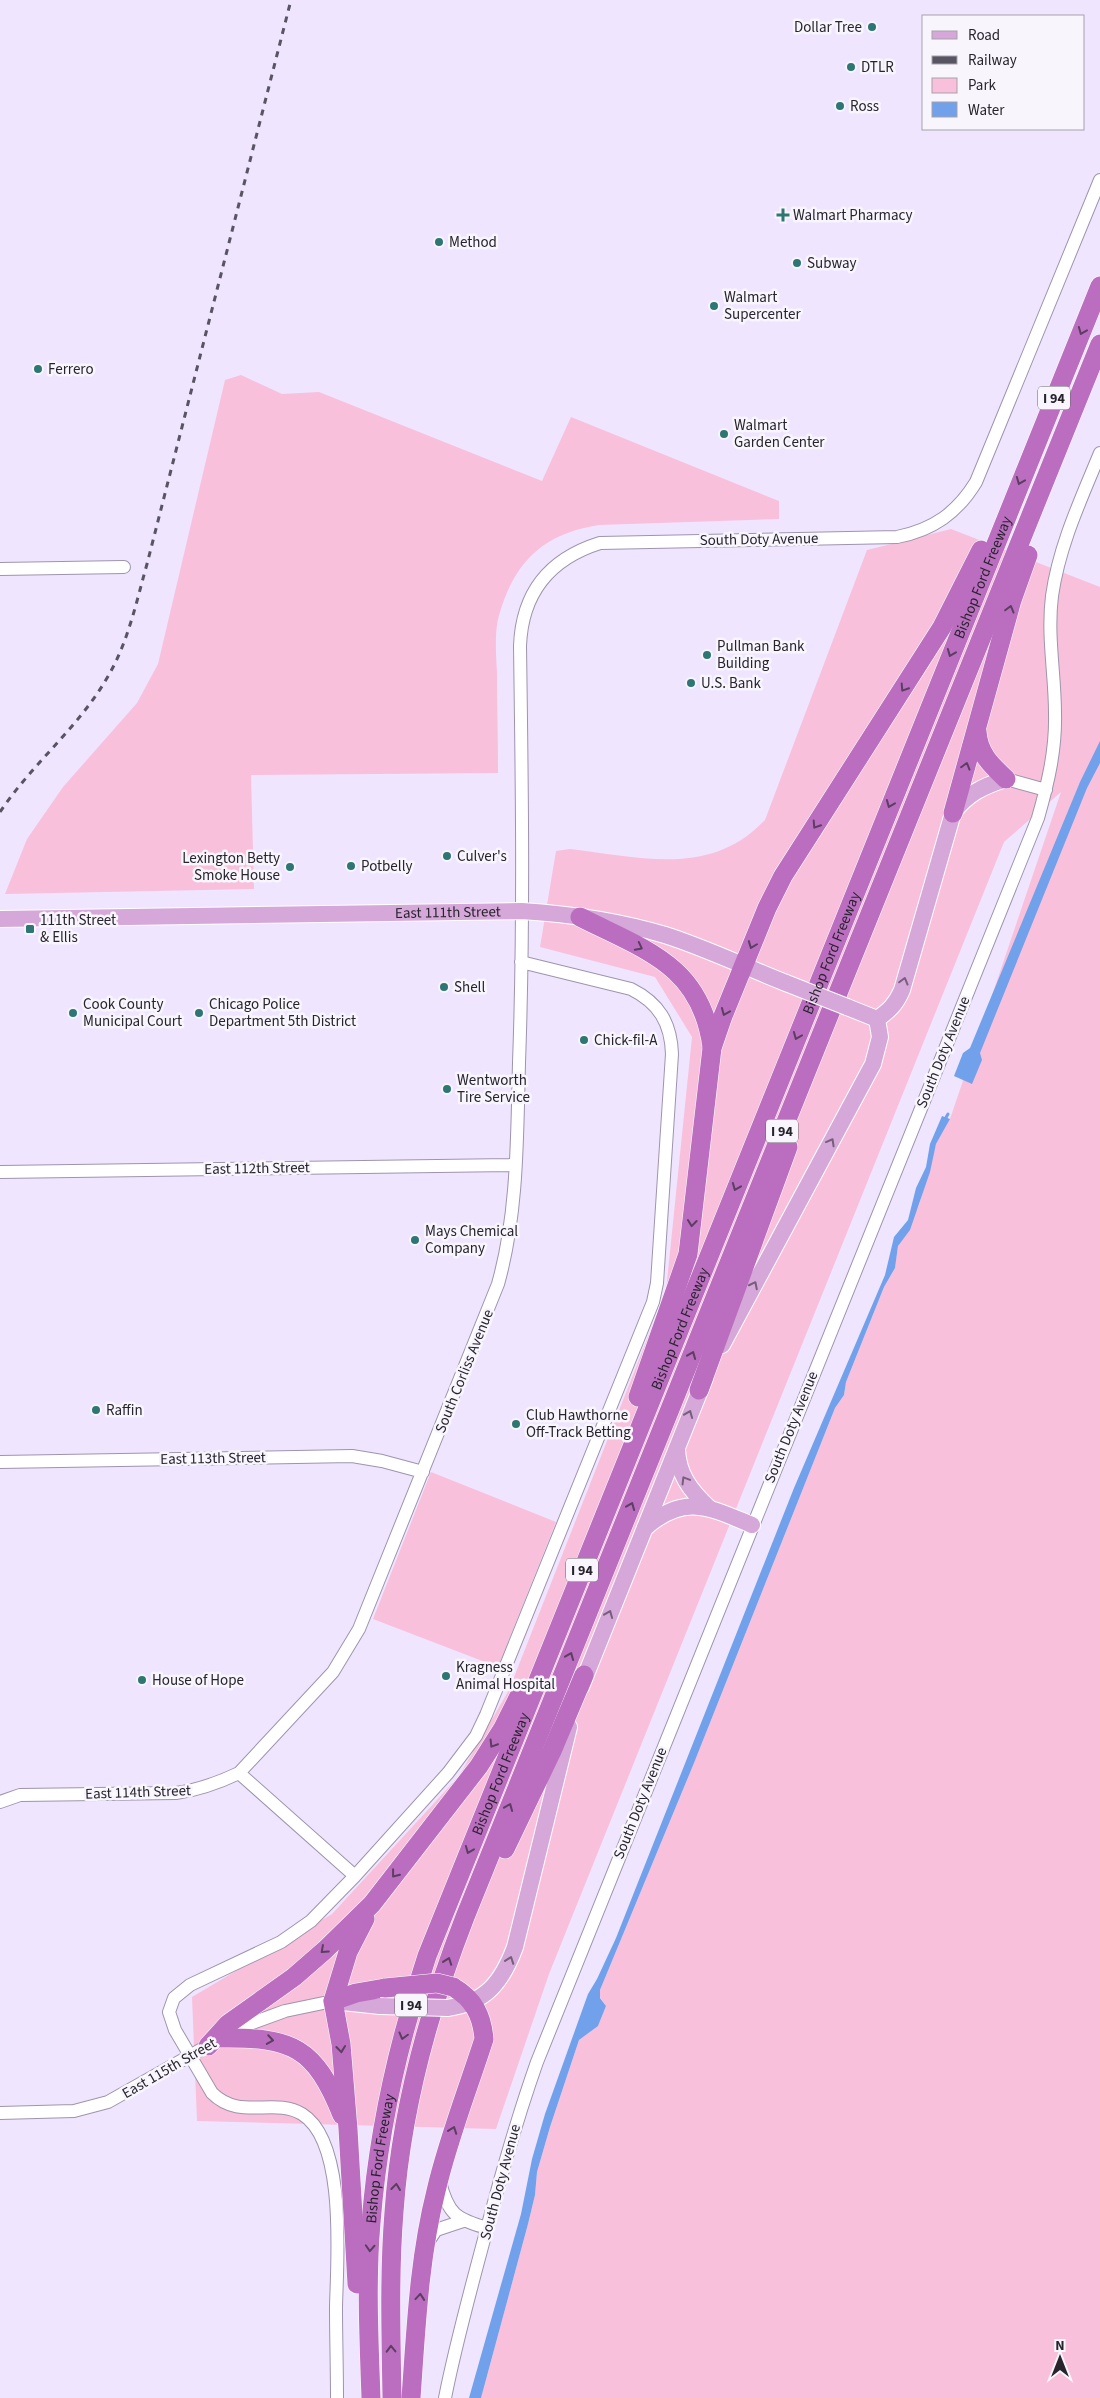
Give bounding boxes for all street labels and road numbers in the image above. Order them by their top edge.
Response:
road number: I 94 [1038,386,1070,409]
street label: Bishop Ford Freeway [949,513,1017,642]
street label: South Doty Avenue [699,528,819,551]
street label: Bishop Ford Freeway [798,889,866,1018]
street label: East 111th Street [395,901,501,924]
street label: South Doty Avenue [911,993,975,1111]
road number: I 94 [766,1120,798,1142]
street label: East 112th Street [204,1157,310,1180]
street label: Bishop Ford Freeway [646,1264,714,1393]
street label: South Corliss Avenue [430,1306,499,1436]
street label: South Doty Avenue [759,1368,823,1486]
street label: East 113th Street [160,1447,266,1470]
road number: I 94 [566,1558,598,1582]
street label: Bishop Ford Freeway [467,1710,535,1839]
street label: South Doty Avenue [608,1744,672,1862]
street label: East 114th Street [85,1780,191,1805]
road number: I 94 [395,1994,427,2016]
street label: East 115th Street [118,2033,220,2104]
street label: Bishop Ford Freeway [361,2092,400,2224]
street label: South Doty Avenue [475,2122,526,2242]

